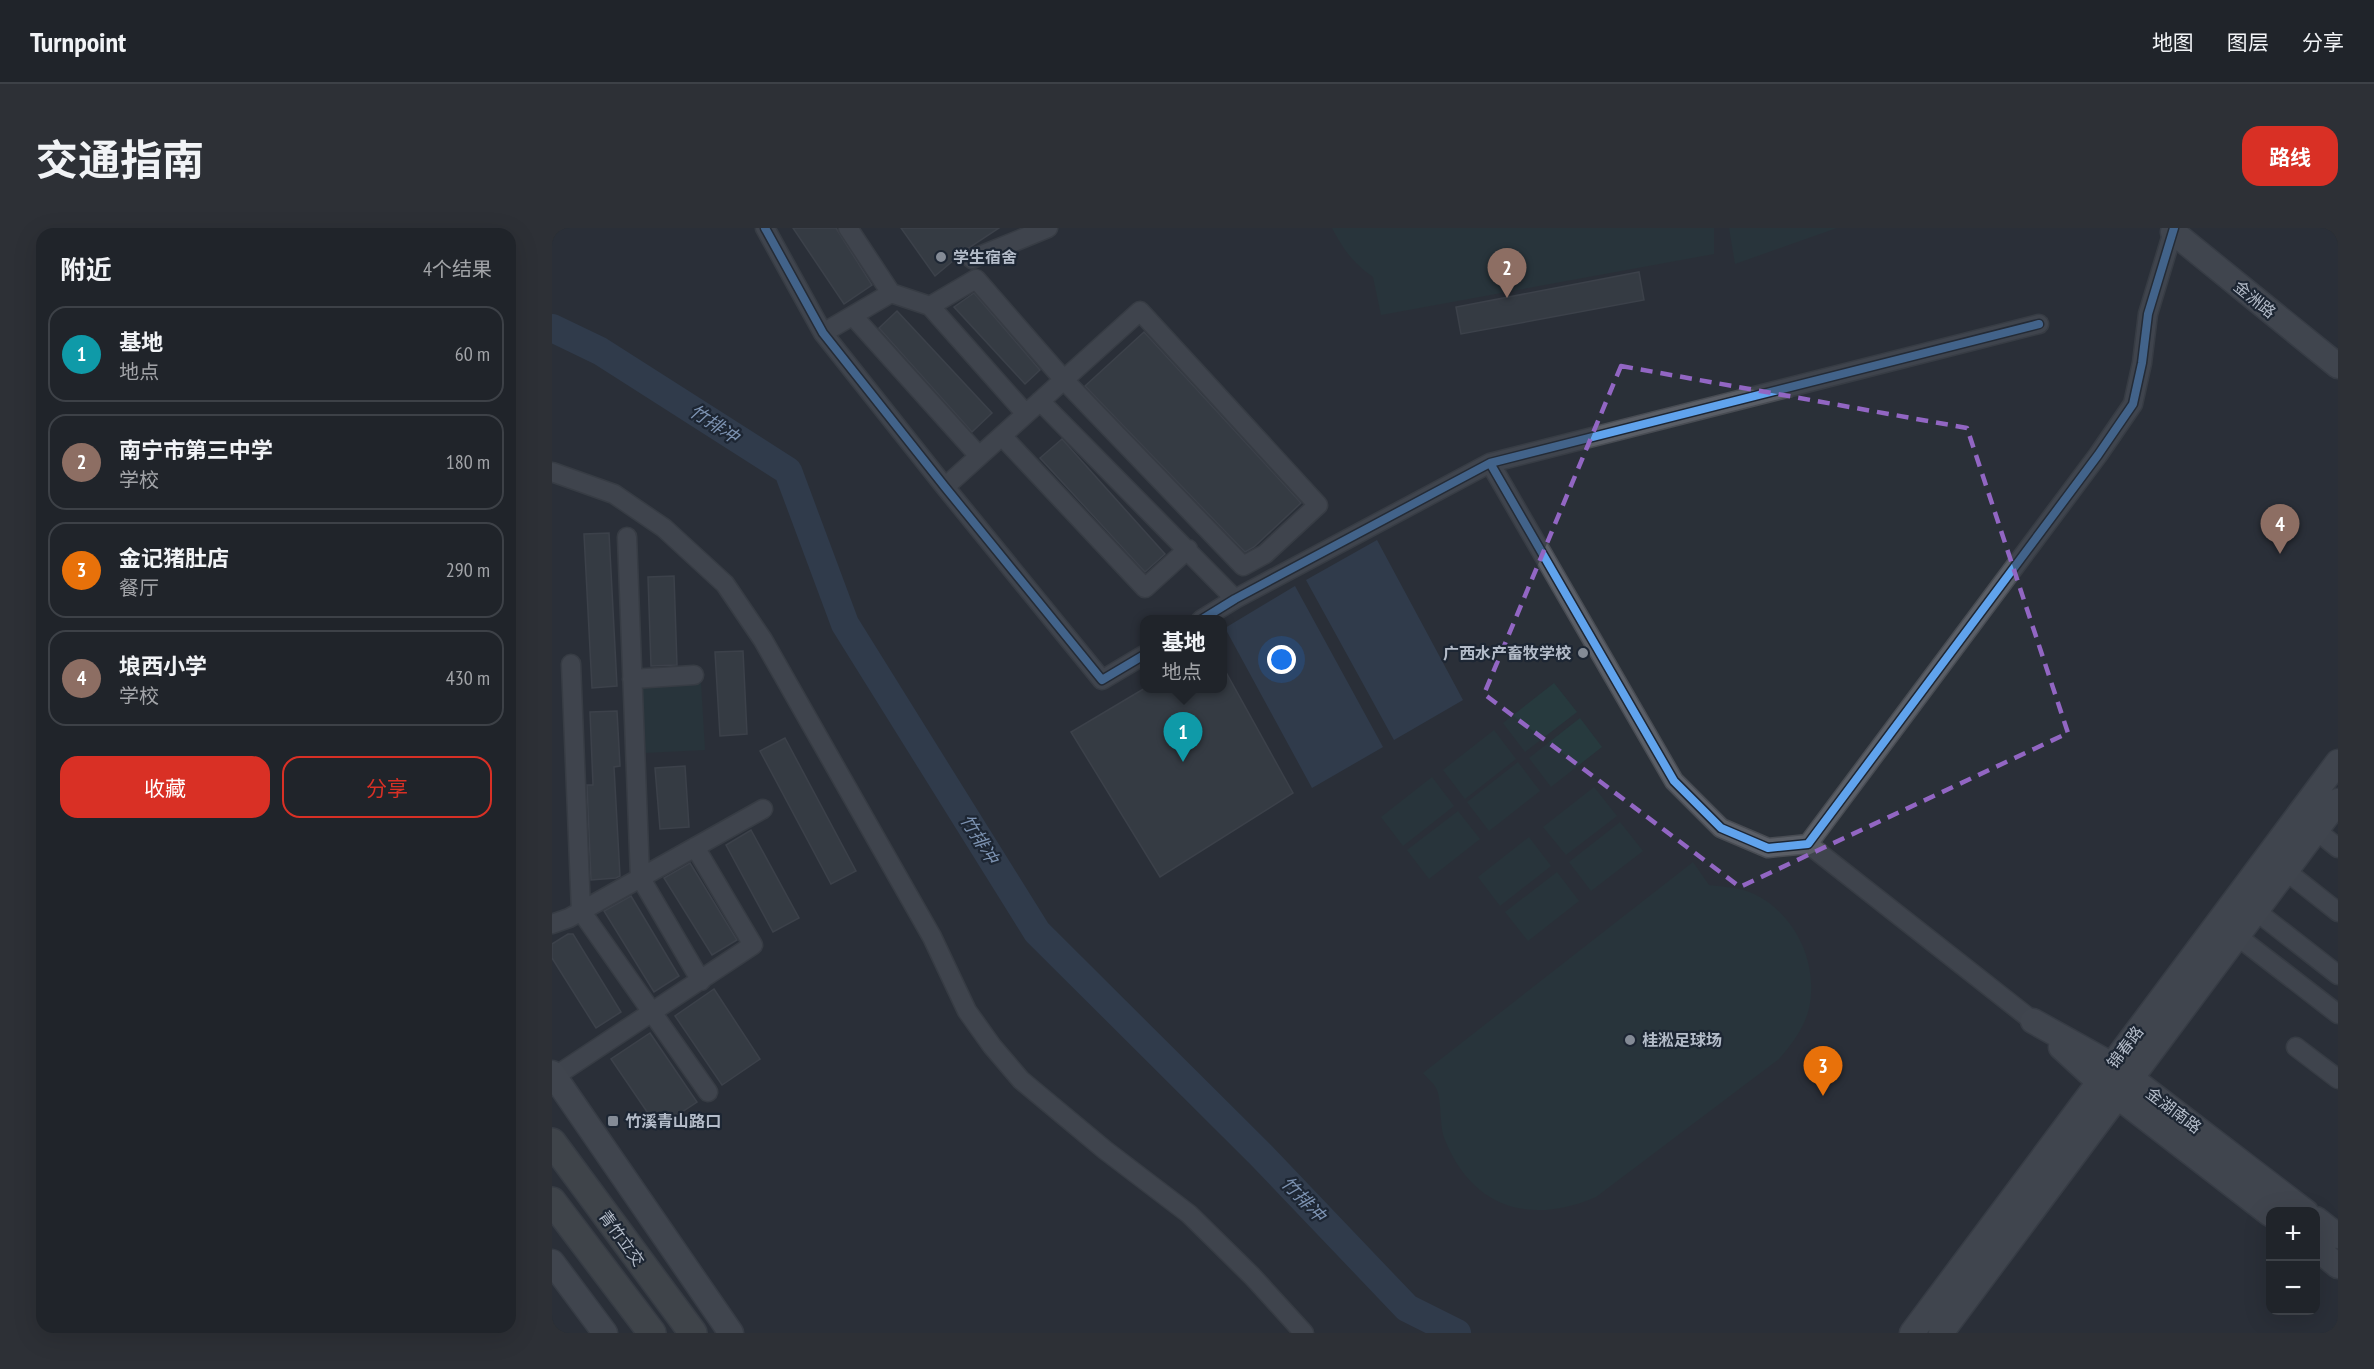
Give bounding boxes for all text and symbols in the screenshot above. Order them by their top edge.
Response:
text: Turnpoint [30,23,126,60]
text: 地图 [2152,29,2194,56]
text: 图层 [2227,29,2269,56]
text: 分享 [2302,29,2344,56]
button: 路线 [2242,126,2338,186]
text: 交通指南 [36,132,204,187]
place label: 学生宿舍 [953,247,1017,267]
pin: 2 [1488,248,1526,298]
marker: 学生宿舍 [934,250,948,264]
text: 附近 [60,253,112,286]
text: 4个结果 [423,256,492,282]
street label: 金洲路 [2230,276,2280,322]
text: 基地 [119,328,163,356]
text: 1 [77,341,86,367]
text: 60 m [455,341,490,367]
text: 地点 [119,359,159,385]
water label: 竹排冲 [685,399,745,449]
text: 南宁市第三中学 [119,436,273,464]
text: 2 [77,449,86,475]
text: 180 m [446,449,490,475]
text: 学校 [119,467,159,493]
pin: 4 [2260,504,2300,554]
text: 金记猪肚店 [119,544,229,572]
text: 3 [77,557,86,583]
text: 290 m [446,557,490,583]
text: 餐厅 [119,575,159,601]
popup [1140,615,1227,693]
text: 基地 [1161,628,1206,656]
place label: 广西水产畜牧学校 [1443,643,1572,663]
your location [1267,645,1296,674]
marker: 广西水产畜牧学校 [1576,646,1590,660]
text: 埌西小学 [119,652,207,680]
text: 地点 [1161,659,1201,685]
text: 4 [77,665,86,691]
text: 430 m [446,665,490,691]
text: 学校 [119,683,159,709]
pin: 1 [1164,712,1202,762]
button: 收藏 [60,756,270,818]
button: 分享 [282,756,492,818]
water label: 竹排冲 [955,810,1005,869]
street label: 锦春路 [2103,1022,2147,1072]
place label: 桂淞足球场 [1642,1030,1722,1050]
marker: 桂淞足球场 [1623,1033,1637,1047]
pin: 3 [1804,1046,1842,1096]
street label: 金湖南路 [2142,1083,2206,1137]
place label: 竹溪青山路口 [625,1111,721,1131]
marker: 竹溪青山路口 [606,1114,620,1128]
water label: 竹排冲 [1276,1171,1332,1228]
street label: 青竹立交 [595,1206,649,1270]
map controls [2266,1207,2320,1315]
button: + [2266,1207,2320,1261]
button: − [2266,1261,2320,1315]

